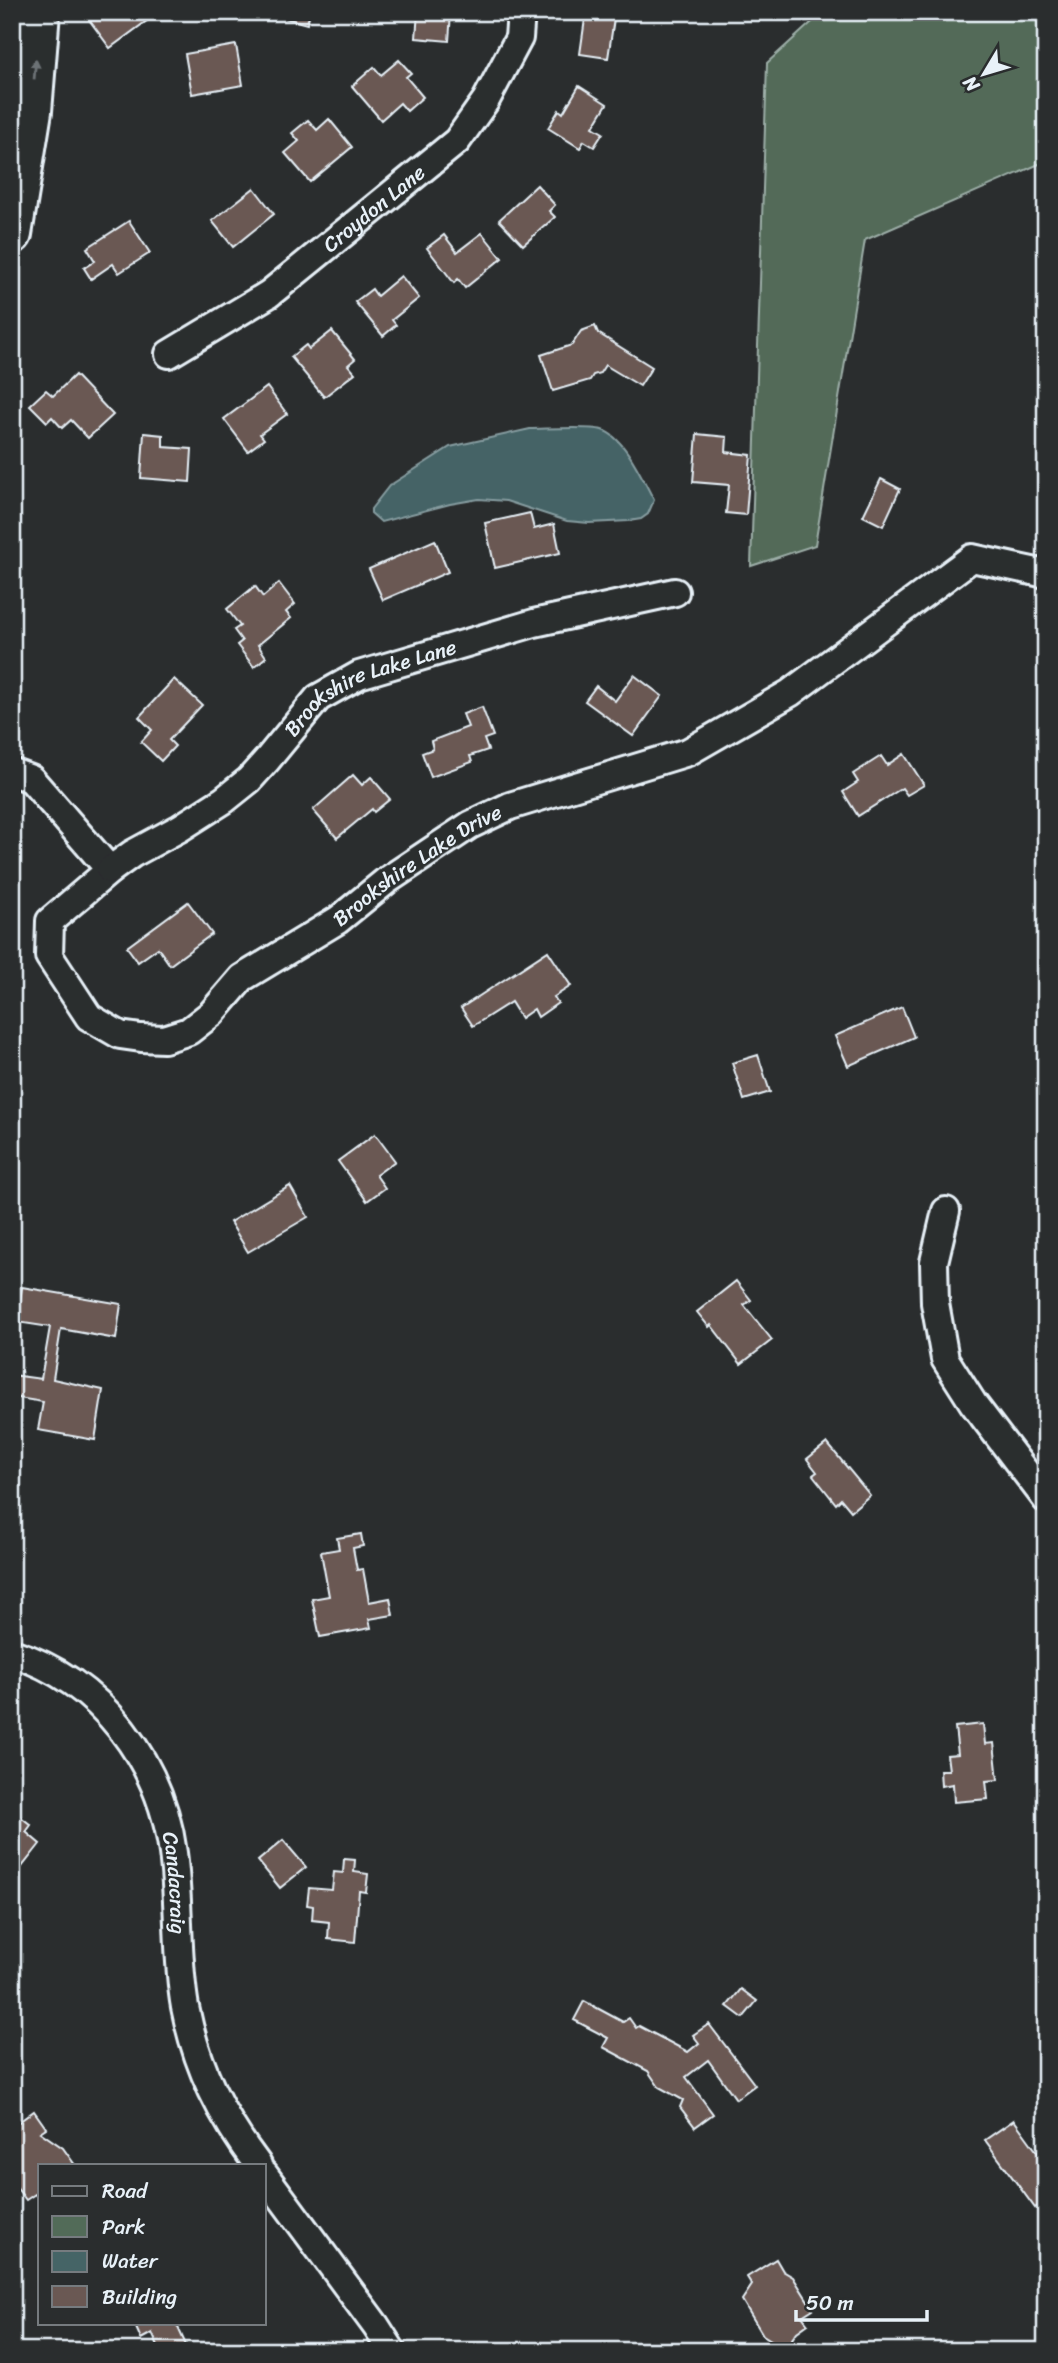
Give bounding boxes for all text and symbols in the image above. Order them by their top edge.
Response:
north arrow [950,38,1020,108]
one-way arrow [30,58,41,80]
text: N [953,68,989,100]
street label: Croydon Lane [314,154,434,262]
street label: Brookshire Lake Lane [274,628,461,746]
street label: Brookshire Lake Drive [324,793,509,937]
street label: Candacraig [151,1828,197,1935]
legend [38,2164,266,2324]
text: Road [102,2172,149,2210]
text: Park [102,2208,145,2246]
text: Water [102,2242,159,2280]
text: Building [102,2278,178,2316]
scale bar [796,2279,927,2323]
text: 50 m [806,2284,854,2322]

